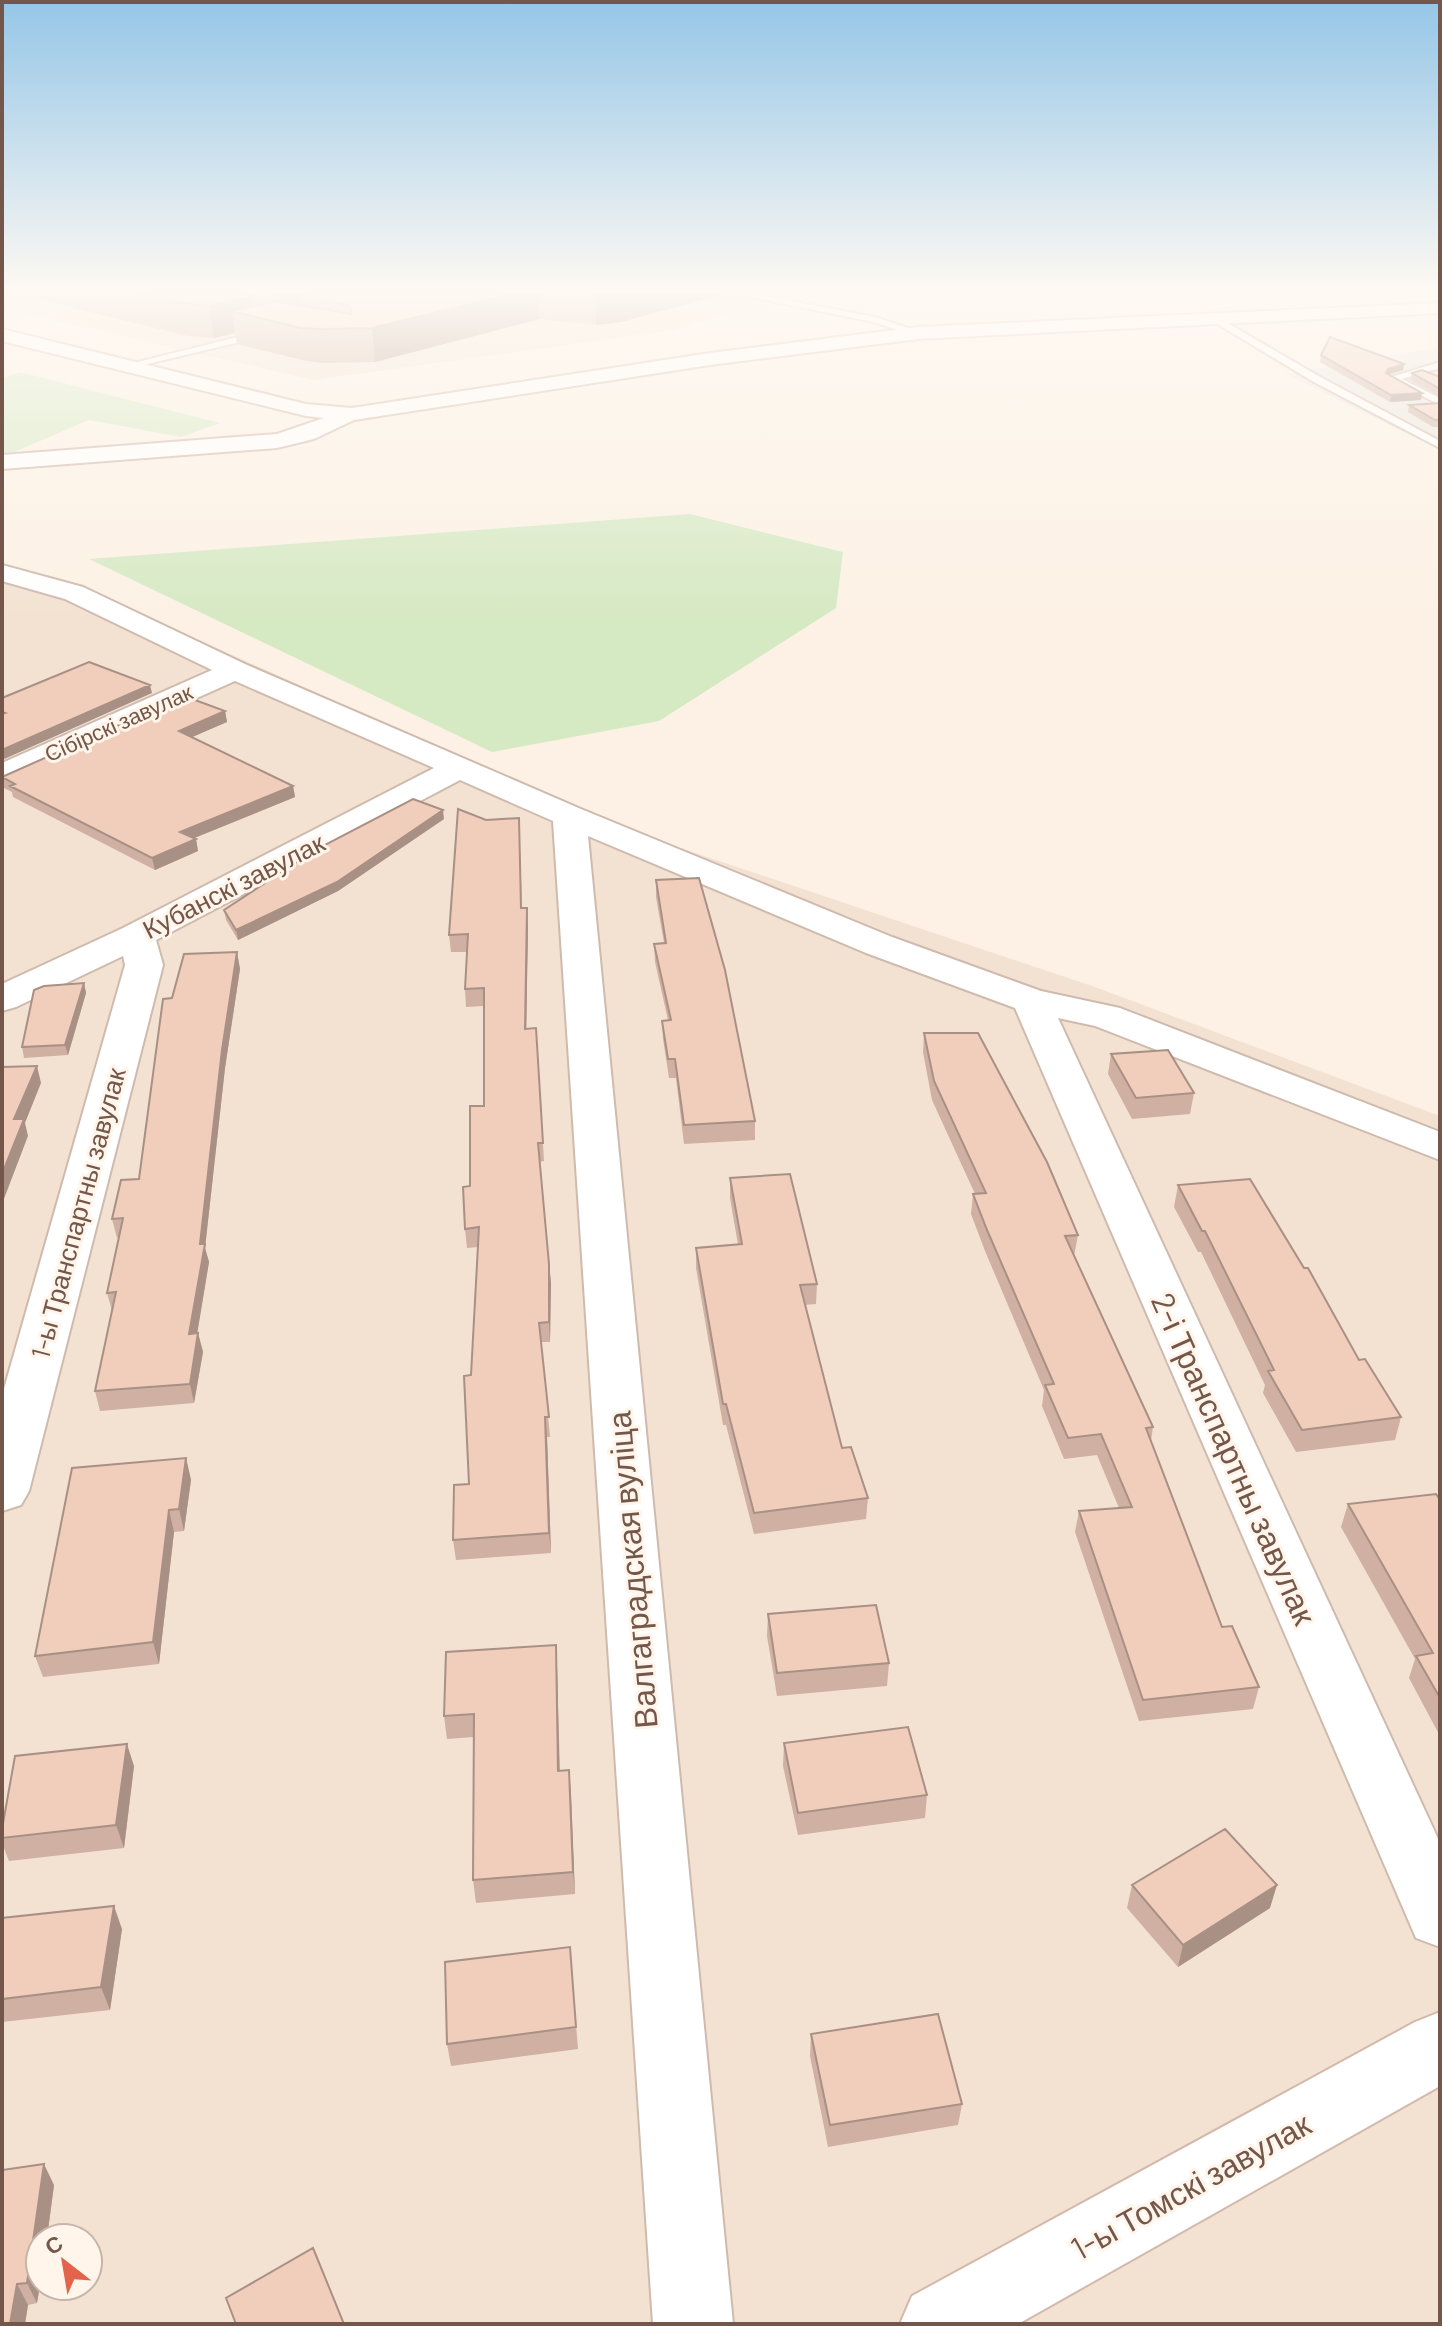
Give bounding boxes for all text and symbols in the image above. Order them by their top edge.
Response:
street label: Сібірскі завулак [40,678,197,767]
street label: Кубанскі завулак [137,826,330,944]
street label: 1-ы Транспартны завулак [23,1064,131,1362]
street label: 2-і Транспартны завулак [1144,1286,1326,1631]
street label: Валгаградская вуліца [598,1410,665,1730]
street label: 1-ы Томскі завулак [1064,2103,1318,2267]
north arrow [24,2222,104,2302]
text: С [40,2229,67,2259]

